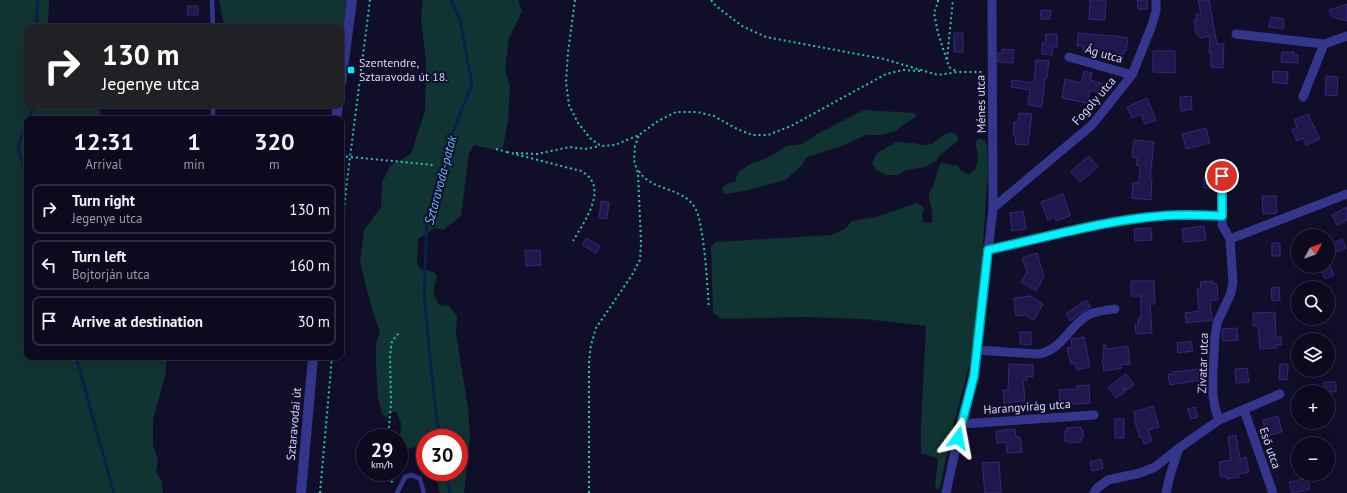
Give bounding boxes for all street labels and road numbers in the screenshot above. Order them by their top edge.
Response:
street label: Ág utca [1084,41,1125,66]
street label: Fogoly utca [1069,73,1119,128]
street label: Ménes utca [972,75,989,133]
street label: Zivatar utca [1194,332,1211,394]
street label: Sztaravodai út [283,387,304,461]
street label: Harangvirág utca [983,396,1071,417]
street label: Eső utca [1256,425,1285,471]

